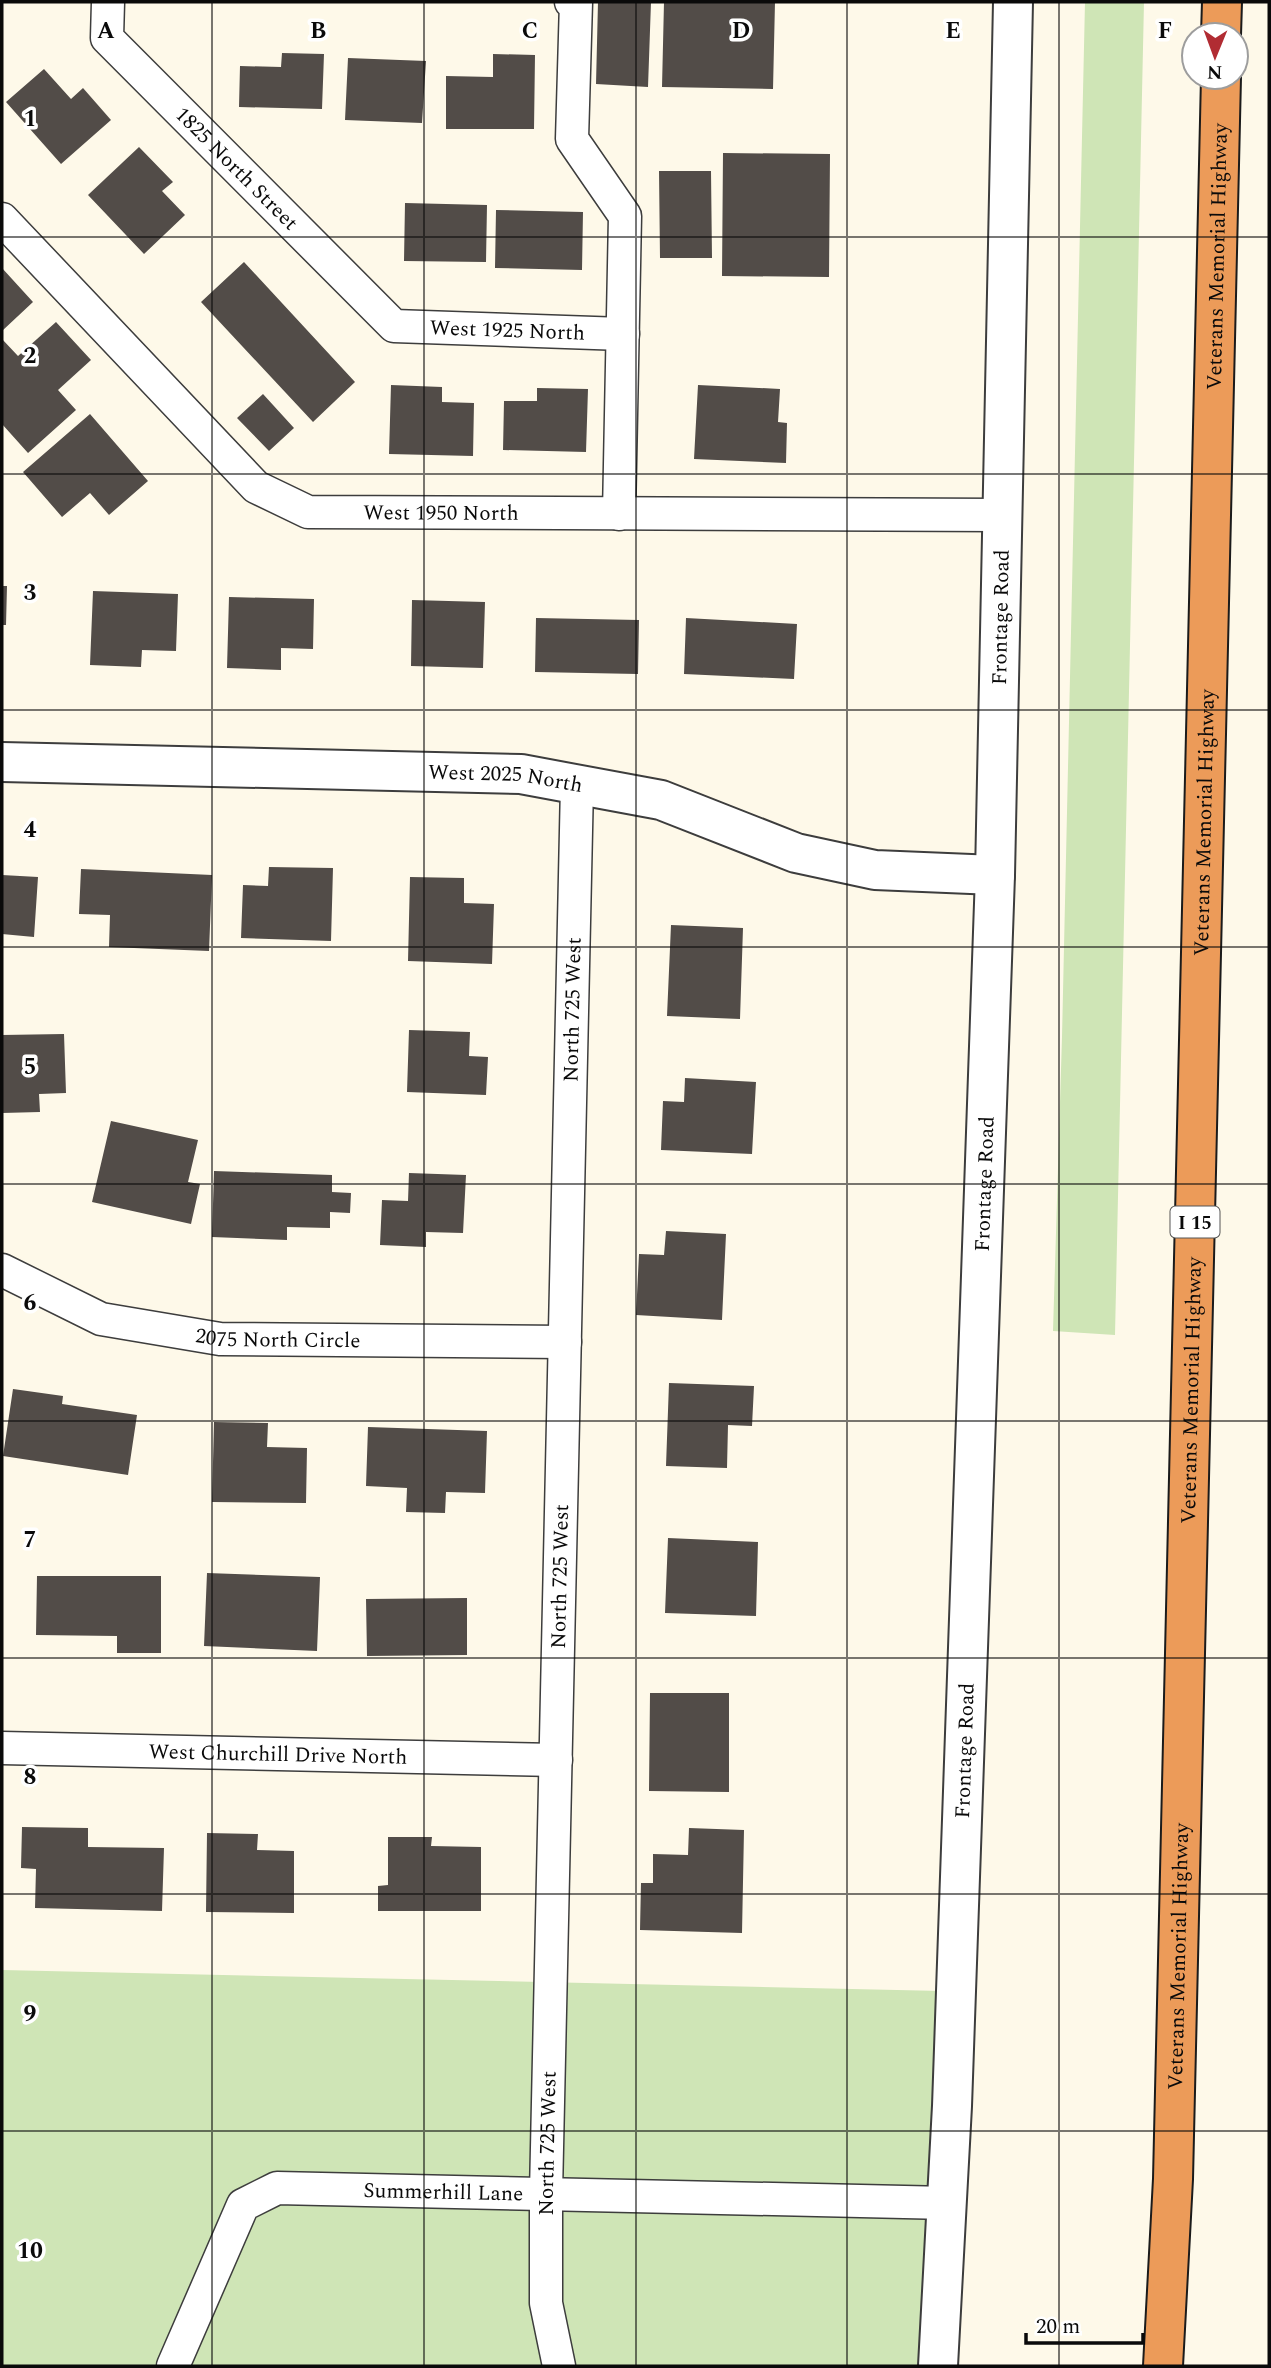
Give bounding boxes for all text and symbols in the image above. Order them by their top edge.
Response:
text: A [97,14,115,49]
text: B [310,14,326,49]
text: C [522,14,538,49]
text: D [732,14,750,49]
text: E [945,14,961,49]
text: F [1158,14,1172,49]
north arrow [1180,21,1250,91]
text: N [1207,57,1223,86]
street label: 1825 North Street [167,100,305,238]
text: 1 [24,102,36,137]
street label: Veterans Memorial Highway [1199,122,1237,391]
street label: West 1925 North [429,312,585,350]
text: 2 [24,339,37,374]
street label: West 1950 North [363,497,519,530]
street label: Frontage Road [984,549,1019,685]
text: 3 [24,576,37,611]
street label: Veterans Memorial Highway [1186,688,1224,956]
street label: West 2025 North [428,757,585,802]
text: 4 [24,813,37,848]
street label: North 725 West [555,937,591,1082]
text: 5 [24,1050,36,1085]
street label: Frontage Road [967,1116,1004,1252]
road number: I 15 [1170,1206,1220,1238]
street label: Veterans Memorial Highway [1173,1256,1211,1524]
text: 6 [24,1286,37,1321]
street label: 2075 North Circle [193,1320,361,1357]
street label: North 725 West [543,1504,578,1649]
text: 7 [24,1523,36,1558]
street label: Frontage Road [947,1682,984,1819]
street label: West Churchill Drive North [148,1736,408,1774]
text: 8 [24,1760,36,1795]
street label: Veterans Memorial Highway [1160,1822,1198,2090]
text: 9 [24,1997,37,2032]
street label: North 725 West [531,2071,566,2216]
street label: Summerhill Lane [363,2175,524,2211]
text: 10 [17,2234,43,2269]
scale bar [1026,2302,1143,2346]
text: 20 m [1036,2311,1080,2343]

